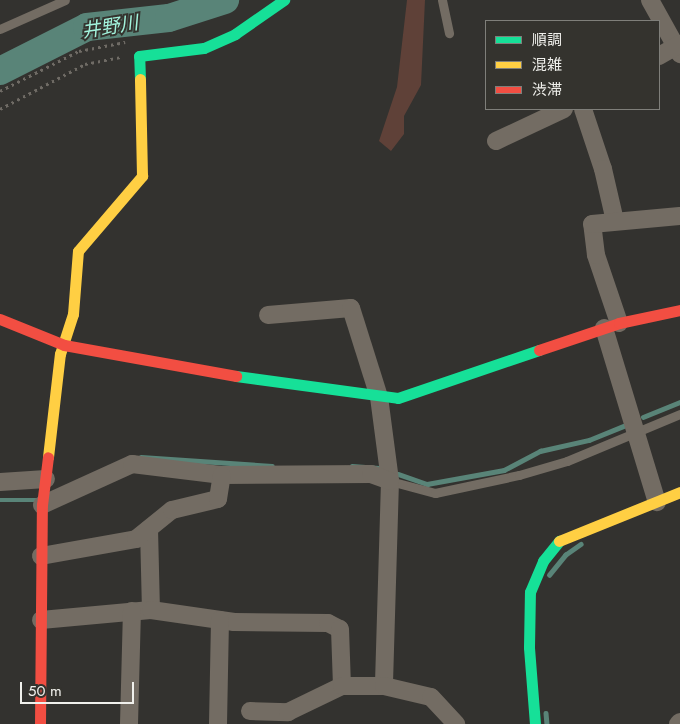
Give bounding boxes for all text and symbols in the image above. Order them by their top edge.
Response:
water label: 井野川 [80,11,140,43]
legend [485,20,660,110]
text: 順調 [532,29,562,51]
text: 混雑 [532,54,562,76]
text: 渋滞 [532,79,562,101]
scale bar [22,672,136,704]
text: 50 m [28,680,62,702]

